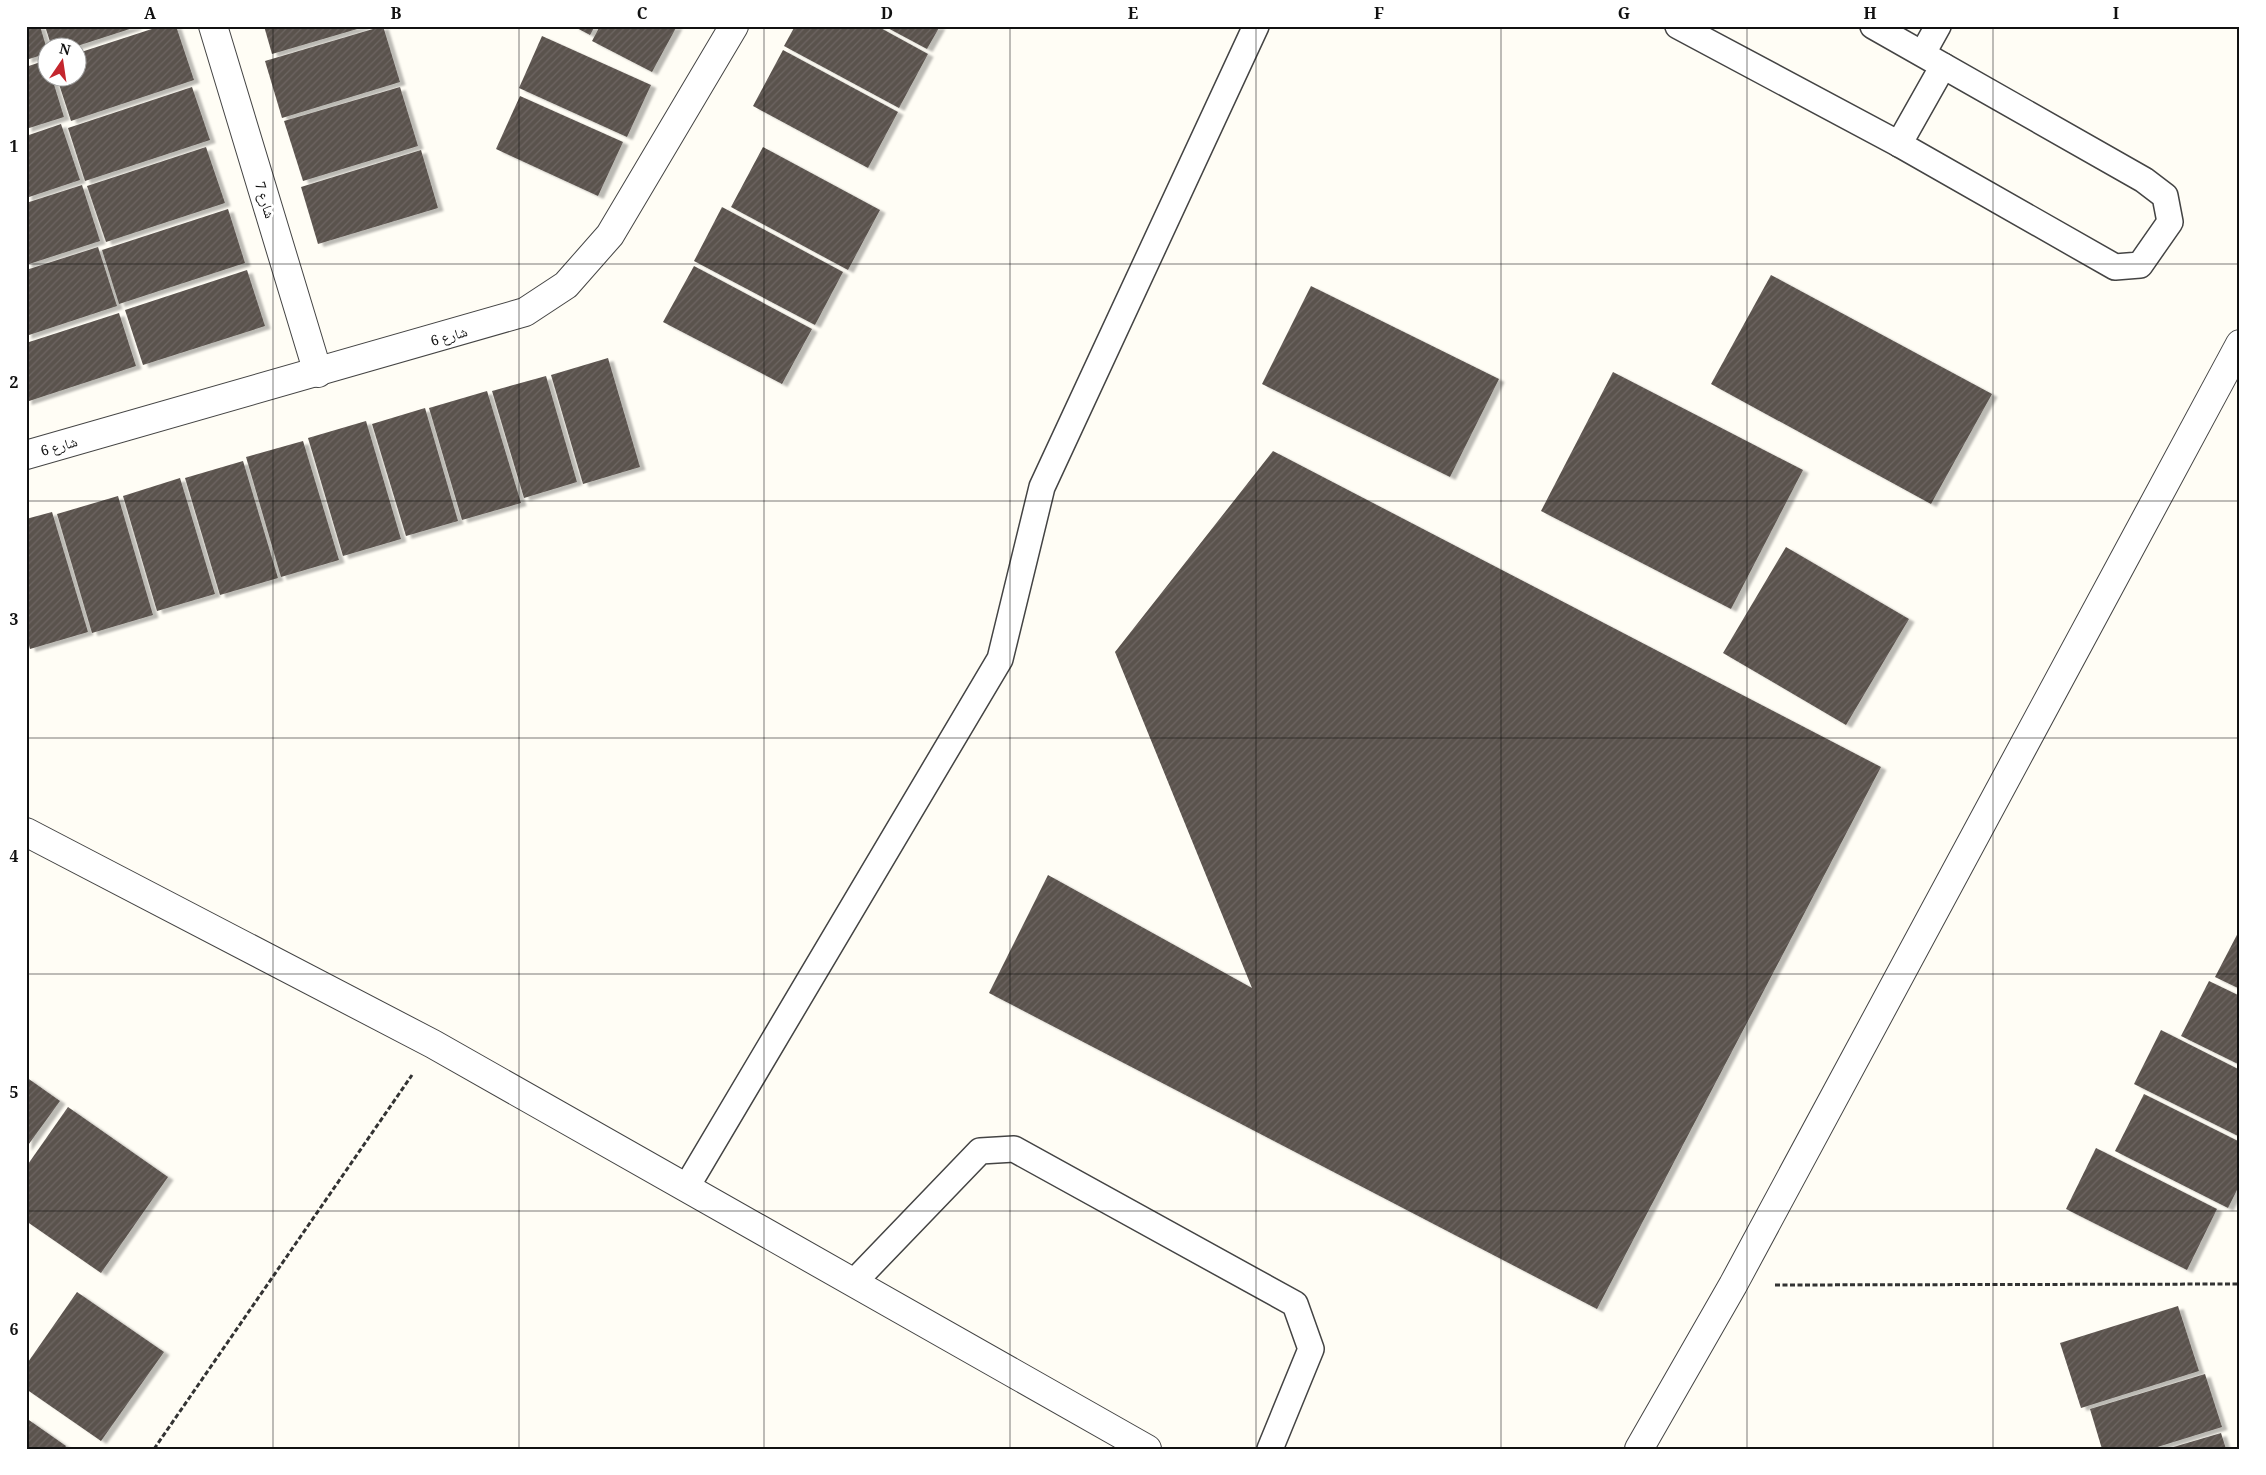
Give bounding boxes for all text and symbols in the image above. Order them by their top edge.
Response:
text: A [144,2,157,29]
text: B [390,2,402,29]
text: C [637,2,648,29]
text: D [881,2,893,29]
text: E [1128,2,1138,29]
text: F [1374,2,1384,29]
text: G [1618,2,1630,29]
text: H [1863,2,1877,29]
text: I [2113,2,2119,29]
north arrow [38,38,88,88]
text: N [56,38,73,64]
text: 1 [10,135,19,162]
street label: شارع 7 [246,179,280,222]
street label: شارع 6 [428,321,471,355]
text: 2 [10,371,19,398]
street label: شارع 6 [38,431,81,465]
text: 3 [10,608,19,635]
text: 4 [10,845,19,872]
text: 5 [10,1081,19,1108]
text: 6 [10,1318,19,1345]

